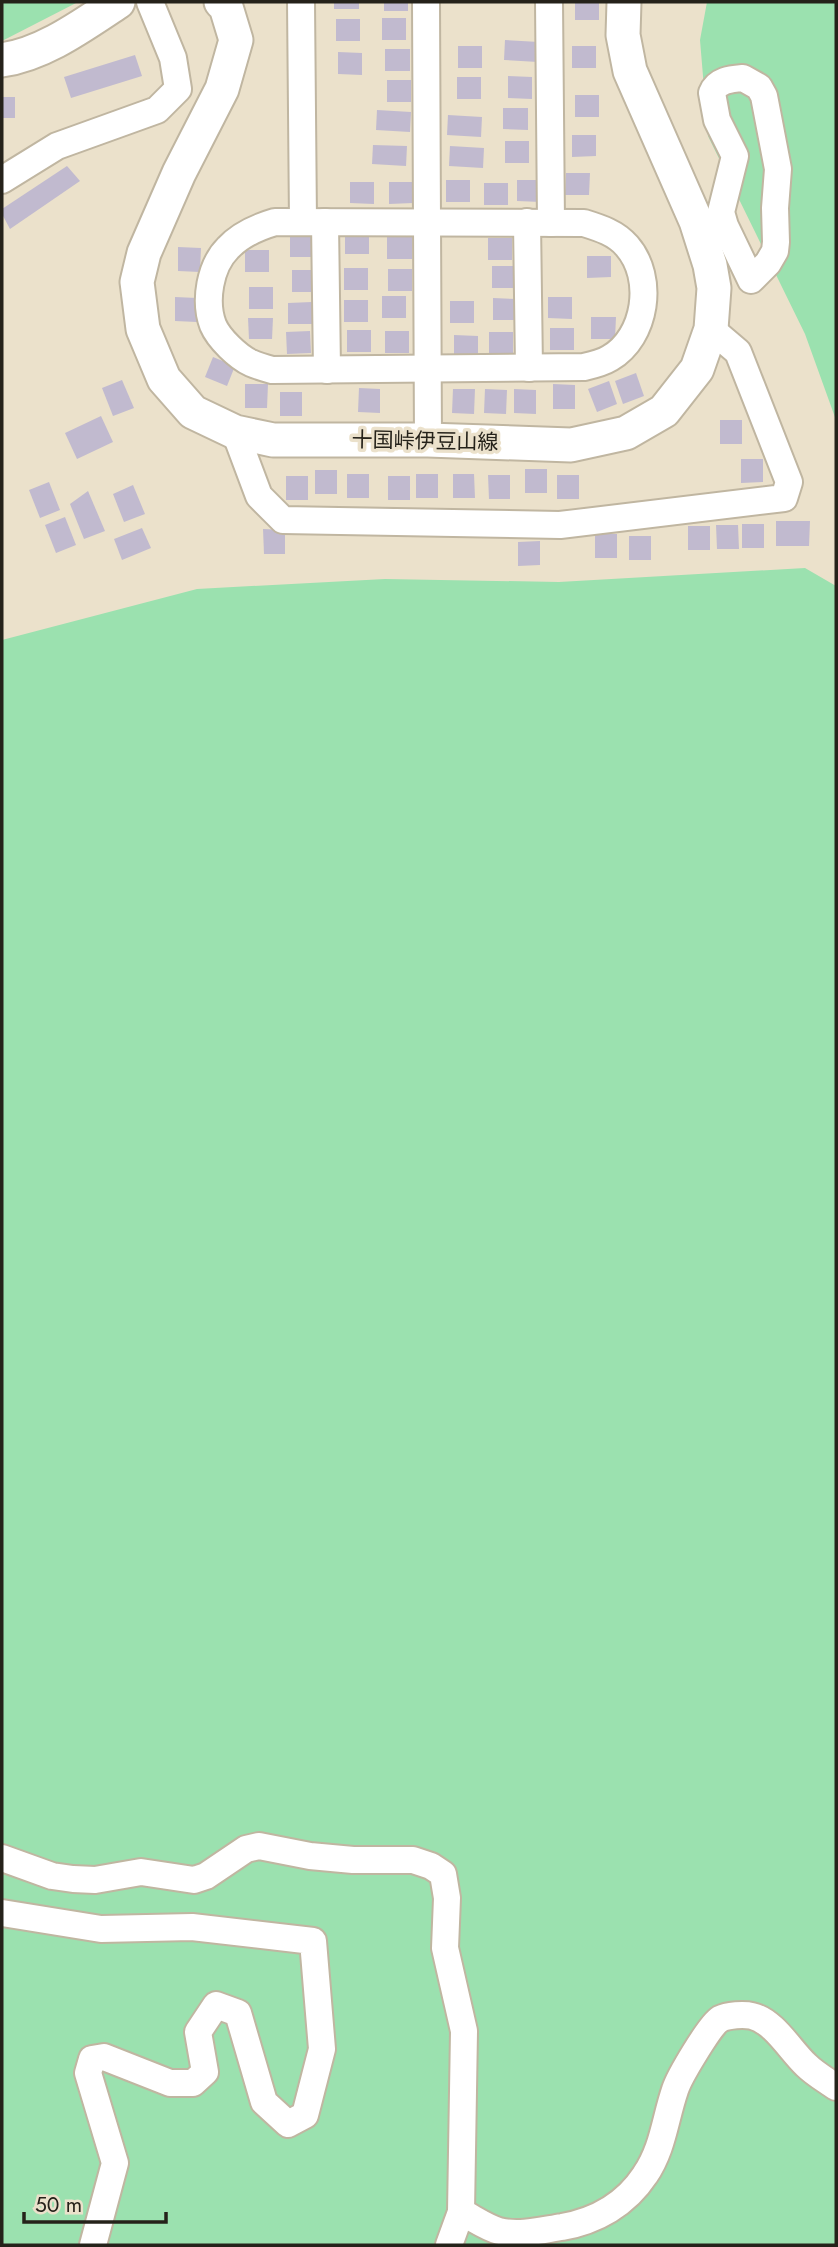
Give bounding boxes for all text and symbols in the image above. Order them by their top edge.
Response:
street label: 十国峠伊豆山線 [351,425,499,457]
scale bar [24,2180,166,2224]
text: 50 m [35,2190,82,2220]

